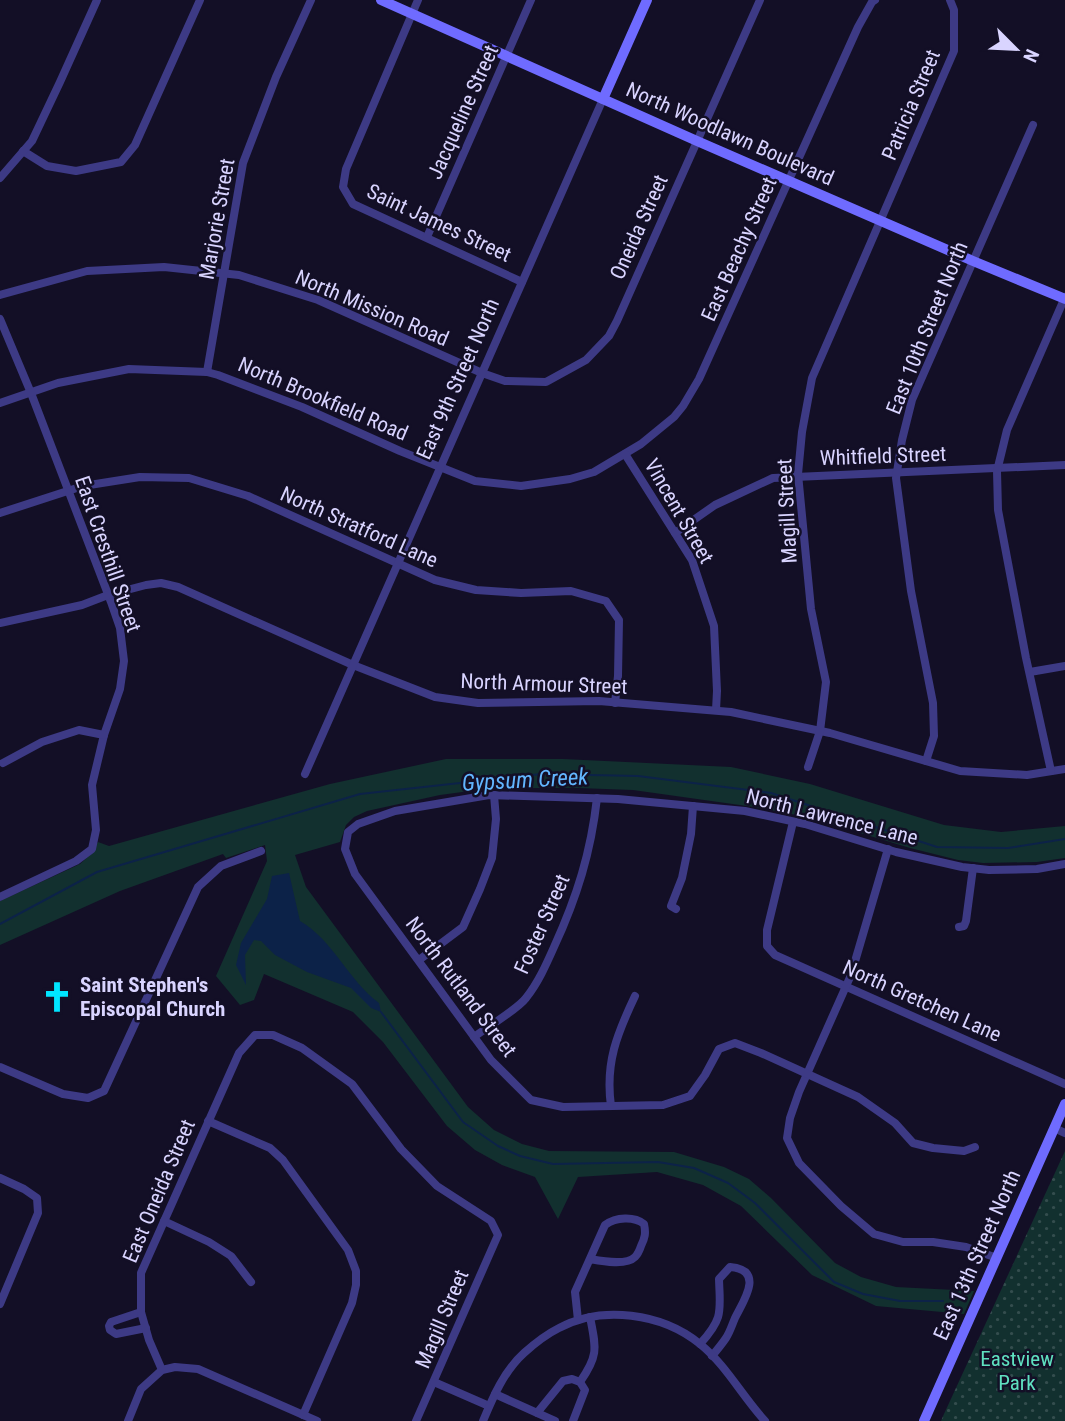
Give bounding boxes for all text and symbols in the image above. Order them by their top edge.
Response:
north arrow [981,14,1051,84]
street label: Jacqueline Street [423,41,503,183]
street label: Patricia Street [877,46,945,164]
text: N [1018,46,1044,66]
street label: North Woodlawn Boulevard [623,77,837,191]
street label: Marjorie Street [195,157,239,281]
street label: Oneida Street [605,171,673,283]
street label: East Beachy Street [696,173,782,325]
street label: Saint James Street [363,179,515,267]
street label: East 10th Street North [881,238,973,418]
street label: North Mission Road [292,265,452,351]
street label: East 9th Street North [412,295,504,463]
street label: North Brookfield Road [234,352,412,446]
street label: Whitfield Street [819,442,947,470]
street label: Vincent Street [639,454,719,568]
street label: Magill Street [772,458,802,564]
street label: East Cresthill Street [70,473,146,635]
street label: North Stratford Lane [277,482,442,573]
street label: North Armour Street [460,669,628,699]
water label: Gypsum Creek [461,763,590,797]
street label: North Lawrence Lane [744,784,920,850]
street label: Foster Street [509,870,575,978]
street label: North Rutland Street [401,912,521,1062]
street label: North Gretchen Lane [839,955,1005,1047]
place label: Saint Stephen's Episcopal Church [80,973,225,1021]
church icon: Saint Stephen's Episcopal Church [40,980,74,1014]
street label: East Oneida Street [118,1116,200,1266]
street label: East 13th Street North [929,1166,1025,1344]
street label: Magill Street [410,1266,474,1372]
park label: Eastview Park [980,1347,1054,1395]

